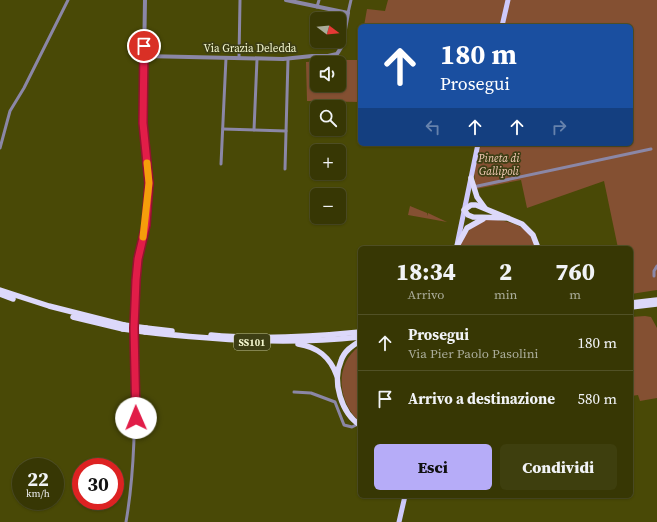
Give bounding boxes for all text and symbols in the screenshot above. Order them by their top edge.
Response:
north arrow [310,12,346,48]
map controls [310,12,346,224]
pin [127,29,161,63]
icon: arrive [133,35,155,57]
text: 180 m [440,35,517,73]
icon: ahead [374,40,426,92]
street label: Via Grazia Deledda [204,41,297,56]
button: sound [310,56,346,92]
text: Prosegui [440,71,510,96]
button: search [310,100,346,136]
icon: left [422,116,444,138]
icon: ahead [464,116,486,138]
icon: ahead [506,116,528,138]
icon: right [548,116,570,138]
button: + [310,144,346,180]
park label: Pineta di Gallipoli [477,151,520,179]
button: − [310,188,346,224]
text: 18:34 [396,255,456,288]
text: 2 [499,255,512,288]
text: 760 [555,255,595,288]
text: Arrivo [408,286,444,303]
text: min [494,286,517,303]
text: m [569,286,581,303]
text: Prosegui [408,324,469,345]
icon: ahead [374,332,396,354]
text: 180 m [577,332,617,353]
road number: SS101 [234,334,270,350]
text: Via Pier Paolo Pasolini [408,345,538,362]
icon: arrive [374,388,396,410]
text: Arrivo a destinazione [408,388,555,409]
text: 580 m [577,388,617,409]
position arrow [115,397,157,439]
button: Esci [374,444,492,490]
button: Condividi [500,444,617,490]
speed limit sign: 30 [72,458,124,510]
text: 22 [27,465,49,493]
text: km/h [26,487,50,500]

